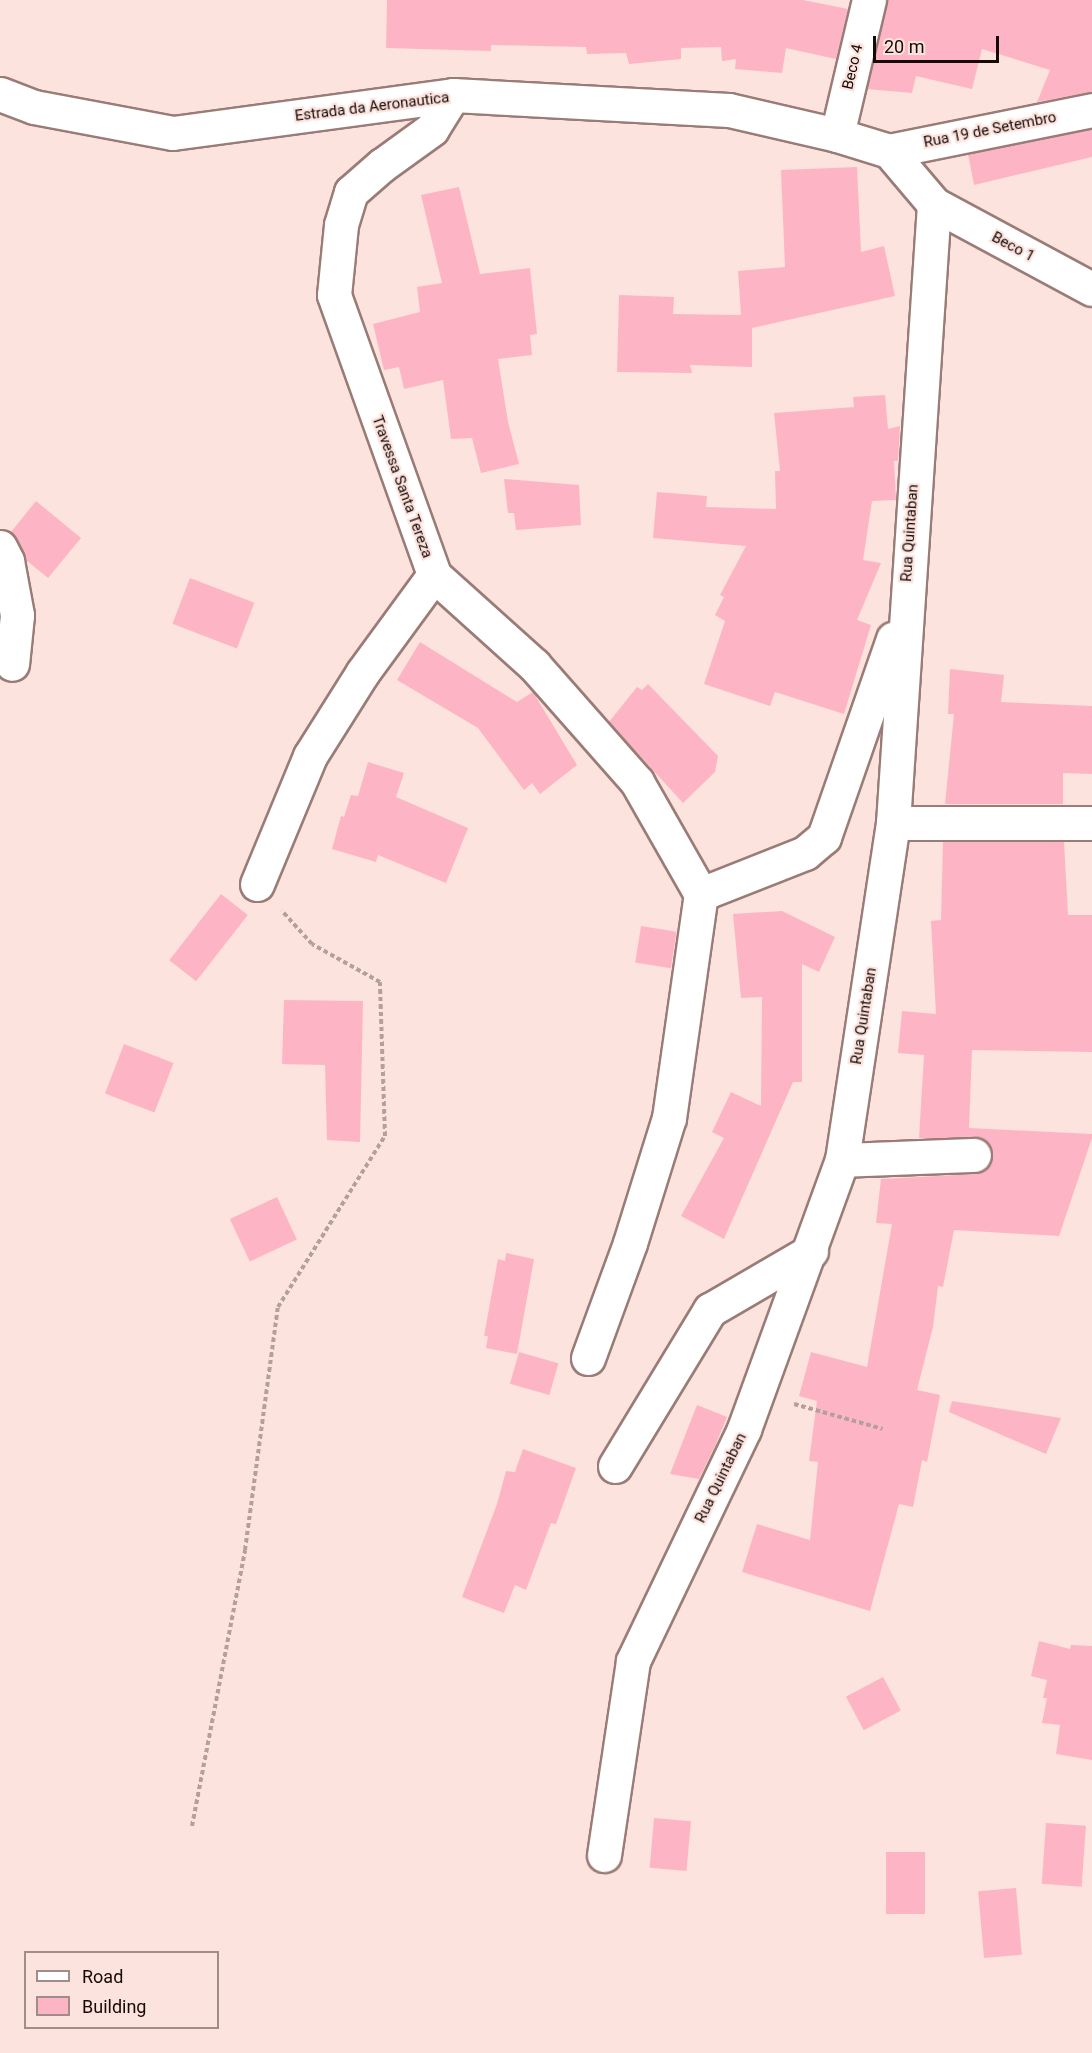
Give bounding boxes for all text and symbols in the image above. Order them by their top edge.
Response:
scale bar [876,24,1002,62]
text: 20 m [884,36,924,57]
street label: Beco 4 [839,43,867,91]
street label: Estrada da Aeronautica [294,89,450,125]
street label: Rua 19 de Setembro [922,108,1058,152]
street label: Beco 1 [989,228,1037,266]
street label: Travessa Santa Tereza [368,413,436,561]
street label: Rua Quintaban [898,484,922,582]
street label: Rua Quintaban [847,966,881,1066]
street label: Rua Quintaban [691,1430,751,1526]
legend [24,1951,219,2029]
text: Road [82,1966,123,1987]
text: Building [82,1996,146,2017]

